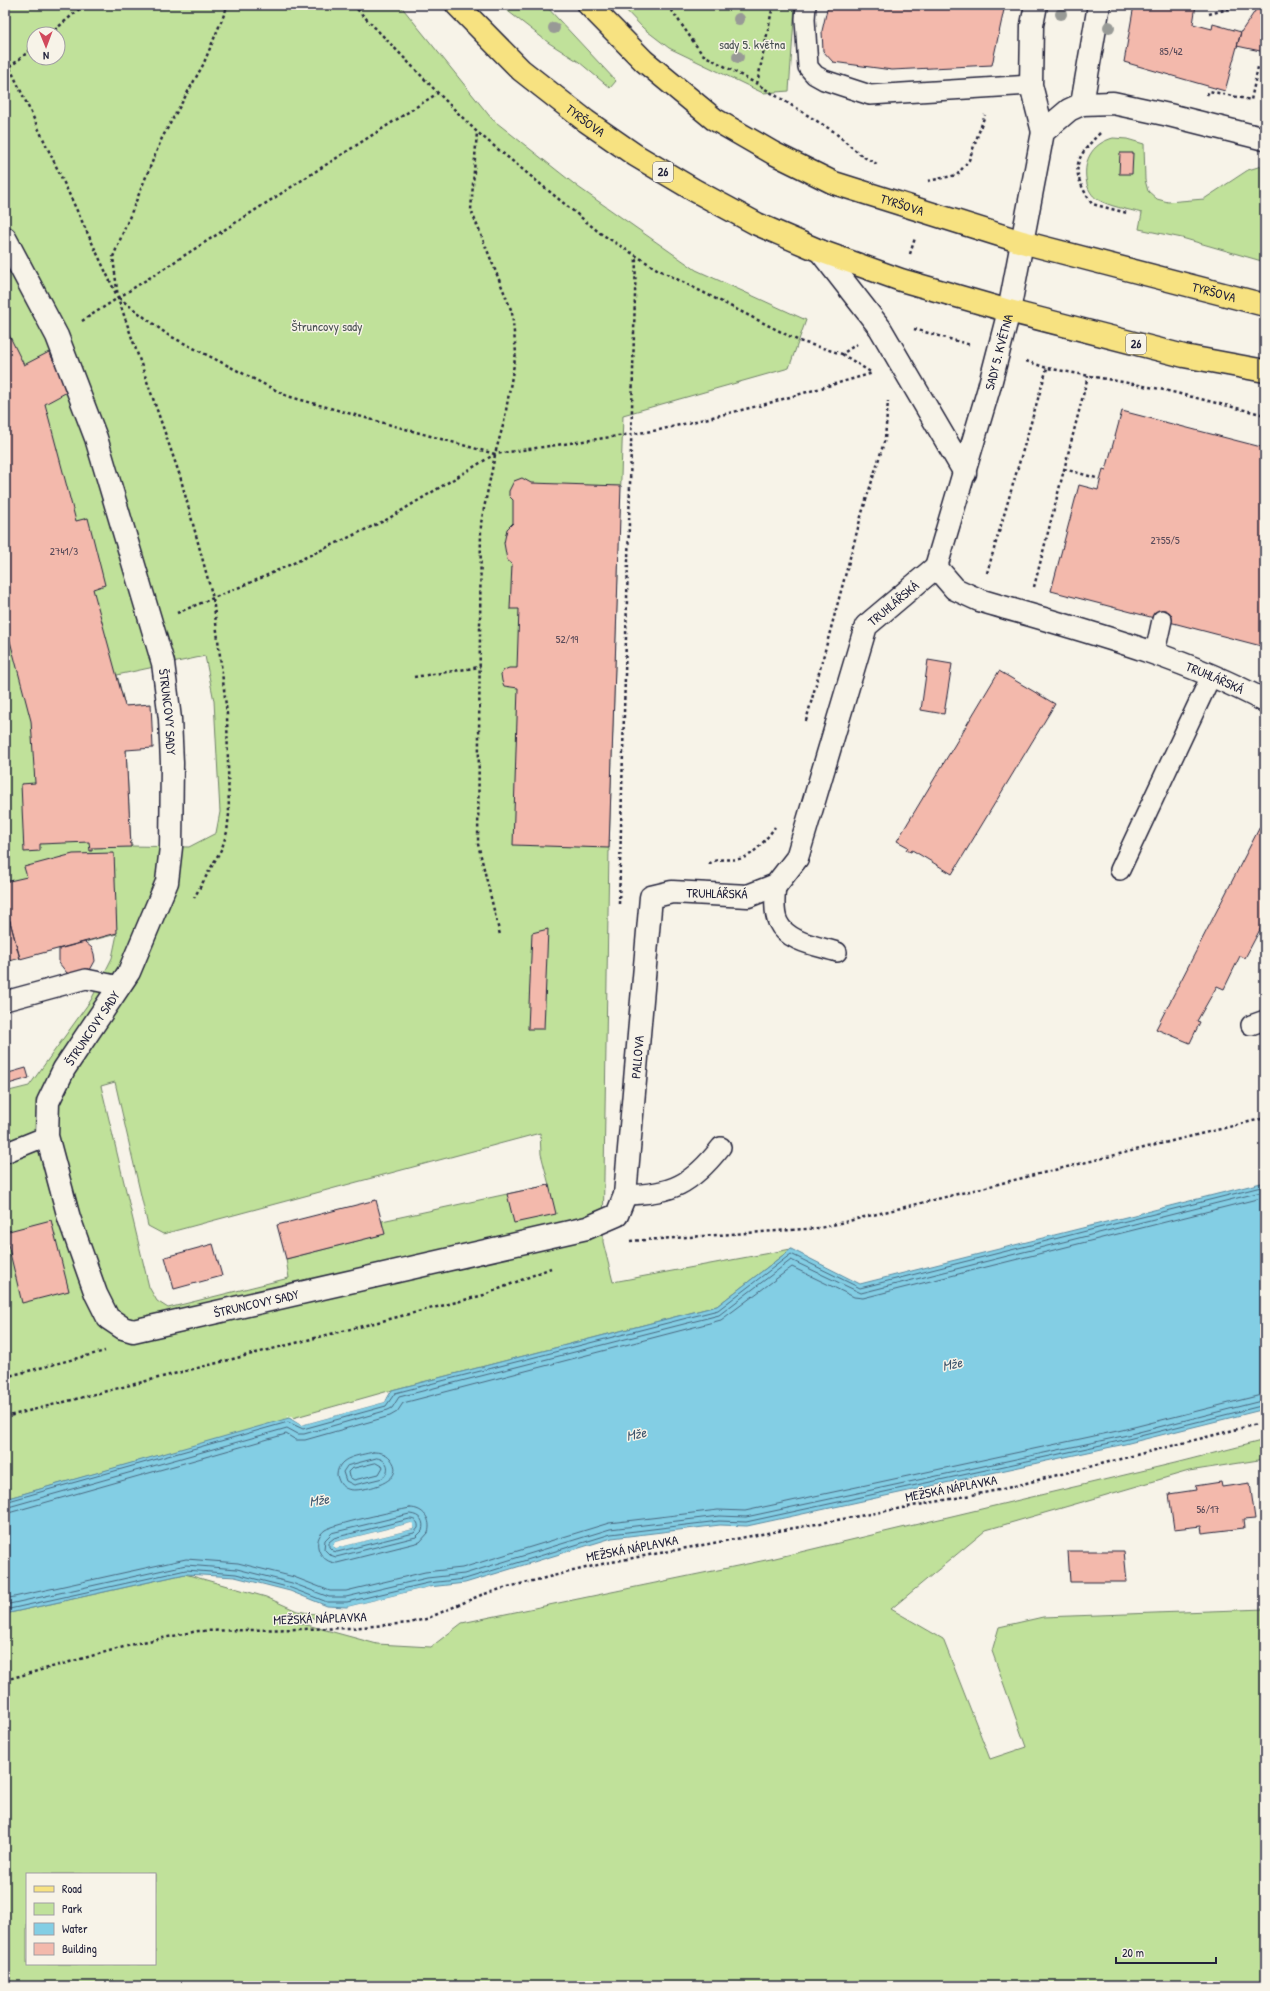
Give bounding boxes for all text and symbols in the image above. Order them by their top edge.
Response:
north arrow [26,26,66,66]
park label: sady 5. května [719,35,785,53]
house number: 85/42 [1159,44,1183,58]
text: N [43,49,49,63]
street label: TYRŠOVA [562,100,609,141]
road number: 26 [653,162,673,182]
street label: TYRŠOVA [878,189,927,220]
street label: TYRŠOVA [1190,278,1239,306]
street label: SADY 5. KVĚTNA [980,311,1017,392]
park label: Štruncovy sady [291,317,363,335]
road number: 26 [1126,334,1146,354]
house number: 2755/5 [1150,533,1180,547]
house number: 2741/3 [50,544,78,558]
street label: TRUHLÁŘSKÁ [864,576,923,630]
house number: 52/19 [556,632,578,646]
street label: TRUHLÁŘSKÁ [1183,657,1248,698]
street label: ŠTRUNCOVY SADY [155,668,181,756]
street label: TRUHLÁŘSKÁ [686,883,749,903]
street label: ŠTRUNCOVY SADY [60,987,124,1069]
street label: PALLOVA [626,1034,648,1079]
street label: ŠTRUNCOVY SADY [212,1285,301,1321]
water label: Mže [940,1352,965,1375]
water label: Mže [624,1422,649,1445]
street label: MEŽSKÁ NÁPLAVKA [903,1470,999,1506]
water label: Mže [308,1488,332,1510]
house number: 56/17 [1196,1502,1220,1516]
street label: MEŽSKÁ NÁPLAVKA [584,1530,680,1566]
street label: MEŽSKÁ NÁPLAVKA [273,1607,368,1629]
legend [26,1873,156,1965]
text: Road [62,1880,82,1897]
text: Park [62,1900,82,1917]
text: Water [62,1920,88,1937]
scale bar [1116,1939,1216,1965]
text: Building [62,1940,97,1957]
text: 20 m [1122,1944,1144,1961]

